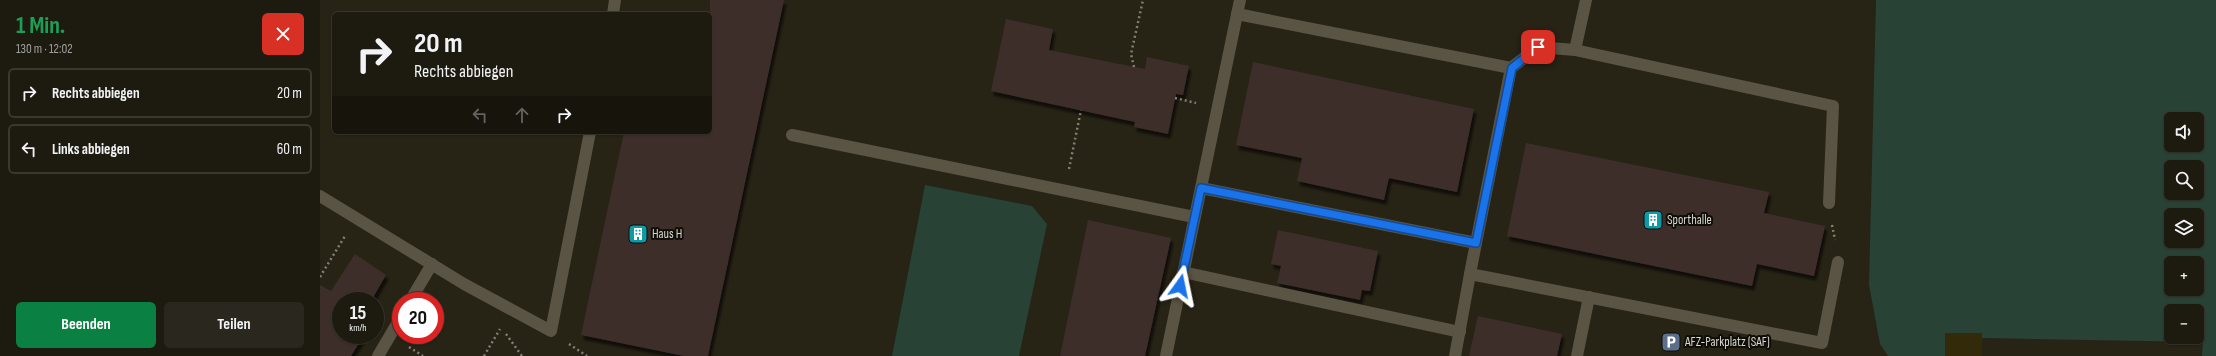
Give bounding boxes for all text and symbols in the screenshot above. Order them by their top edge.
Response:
text: 1 Min. [16,11,65,40]
button: close [262,13,304,55]
text: 20 m [414,27,463,60]
icon: right [348,28,400,80]
pin [1521,30,1555,64]
icon: arrive [1527,36,1549,58]
text: 130 m · 12:02 [16,41,73,57]
text: Rechts abbiegen [414,61,514,82]
icon: right [18,82,40,104]
text: Rechts abbiegen [52,84,140,103]
text: 20 m [277,84,302,103]
icon: left [469,104,491,126]
icon: ahead [511,104,533,126]
icon: right [553,104,575,126]
map controls [2164,112,2204,344]
button: sound [2164,112,2204,152]
icon: left [18,138,40,160]
text: Links abbiegen [52,140,130,159]
text: 60 m [277,140,302,159]
button: search [2164,160,2204,200]
button: layers [2164,208,2204,248]
building icon: Sporthalle [1642,209,1664,231]
place label: Sporthalle [1667,212,1712,228]
building icon: Haus H [627,223,649,245]
place label: Haus H [652,226,682,242]
button: + [2164,256,2204,296]
position arrow [1159,265,1201,307]
speed limit sign: 20 [392,292,444,344]
text: 15 [350,301,366,325]
button: Beenden [16,302,156,348]
button: Teilen [164,302,304,348]
button: − [2164,304,2204,344]
text: km/h [349,322,367,334]
parking icon: AFZ-Parkplatz (SAF) [1660,331,1682,353]
place label: AFZ-Parkplatz (SAF) [1684,334,1770,350]

